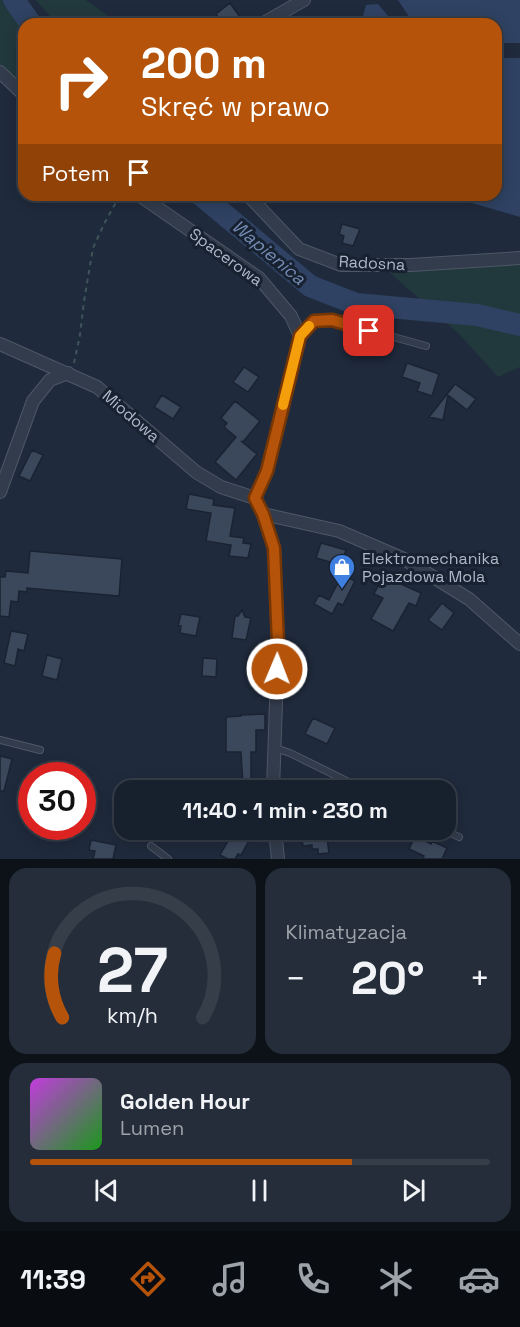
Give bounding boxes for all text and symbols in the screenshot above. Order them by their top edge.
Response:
text: 200 m [141,37,267,90]
icon: right [42,42,120,120]
text: Skręć w prawo [141,89,330,124]
icon: arrive [122,156,155,189]
text: Potem [42,159,110,187]
water label: Wapienica [227,215,311,290]
street label: Spacerowa [185,223,267,291]
street label: Radosna [338,251,406,275]
pin [343,305,394,356]
icon: arrive [352,314,385,347]
street label: Miodowa [98,385,164,447]
place label: Elektromechanika Pojazdowa Mola [362,548,499,587]
shop icon: Elektromechanika Pojazdowa Mola [327,552,357,590]
position arrow [245,637,309,701]
speed limit sign: 30 [18,762,96,840]
text: 11:40 · 1 min · 230 m [182,796,388,824]
text: Klimatyzacja [286,919,407,945]
text: 27 [97,931,168,1010]
text: 20° [351,950,425,1007]
text: − [286,958,306,1000]
text: + [470,958,490,1000]
text: km/h [107,1002,158,1029]
text: Golden Hour [120,1087,250,1115]
text: Lumen [120,1115,184,1141]
icon: previous [90,1174,123,1207]
icon: pause [243,1174,276,1207]
icon: next [397,1174,430,1207]
icon: directions [127,1258,169,1300]
icon: music [209,1258,251,1300]
icon: phone [292,1258,334,1300]
icon: climate [375,1258,417,1300]
icon: car [458,1258,500,1300]
text: 11:39 [20,1262,86,1297]

